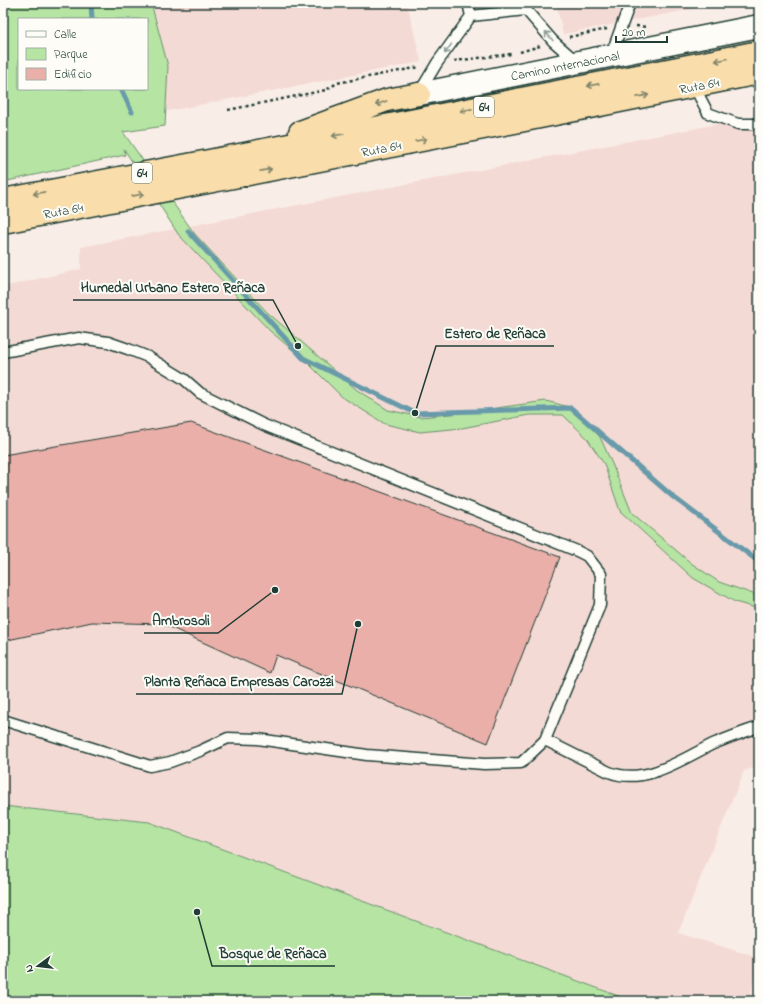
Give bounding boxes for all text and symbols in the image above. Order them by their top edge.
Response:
legend [18,18,148,90]
scale bar [616,18,667,44]
text: 20 m [622,24,645,42]
text: Calle [54,26,77,44]
one-way arrow [544,31,553,41]
one-way arrow [444,43,452,54]
text: Parque [54,46,88,64]
street label: Camino Internacional [509,47,621,86]
one-way arrow [715,56,728,64]
text: Edificio [54,66,92,84]
street label: Ruta 64 [678,73,722,100]
one-way arrow [587,81,600,89]
one-way arrow [636,92,649,100]
road number: 64 [474,97,494,117]
one-way arrow [375,99,387,107]
one-way arrow [460,107,473,115]
one-way arrow [332,132,345,140]
street label: Ruta 64 [360,136,404,163]
one-way arrow [414,136,427,144]
road number: 64 [132,163,152,183]
one-way arrow [259,166,272,174]
one-way arrow [33,189,46,197]
one-way arrow [131,190,144,198]
street label: Ruta 64 [42,198,86,225]
callout: Humedal Urbano Estero Reñaca [73,274,273,300]
text: Humedal Urbano Estero Reñaca [81,278,266,299]
callout: Estero de Reñaca [436,320,554,346]
text: Estero de Reñaca [444,324,546,345]
callout: Ambrosoli [144,607,218,633]
text: Ambrosoli [152,611,210,632]
callout: Planta Reñaca Empresas Carozzi [136,668,342,694]
text: Planta Reñaca Empresas Carozzi [144,672,334,693]
callout: Bosque de Reñaca [212,940,335,966]
text: Bosque de Reñaca [218,944,327,965]
north arrow [18,946,58,986]
text: N [21,963,38,974]

